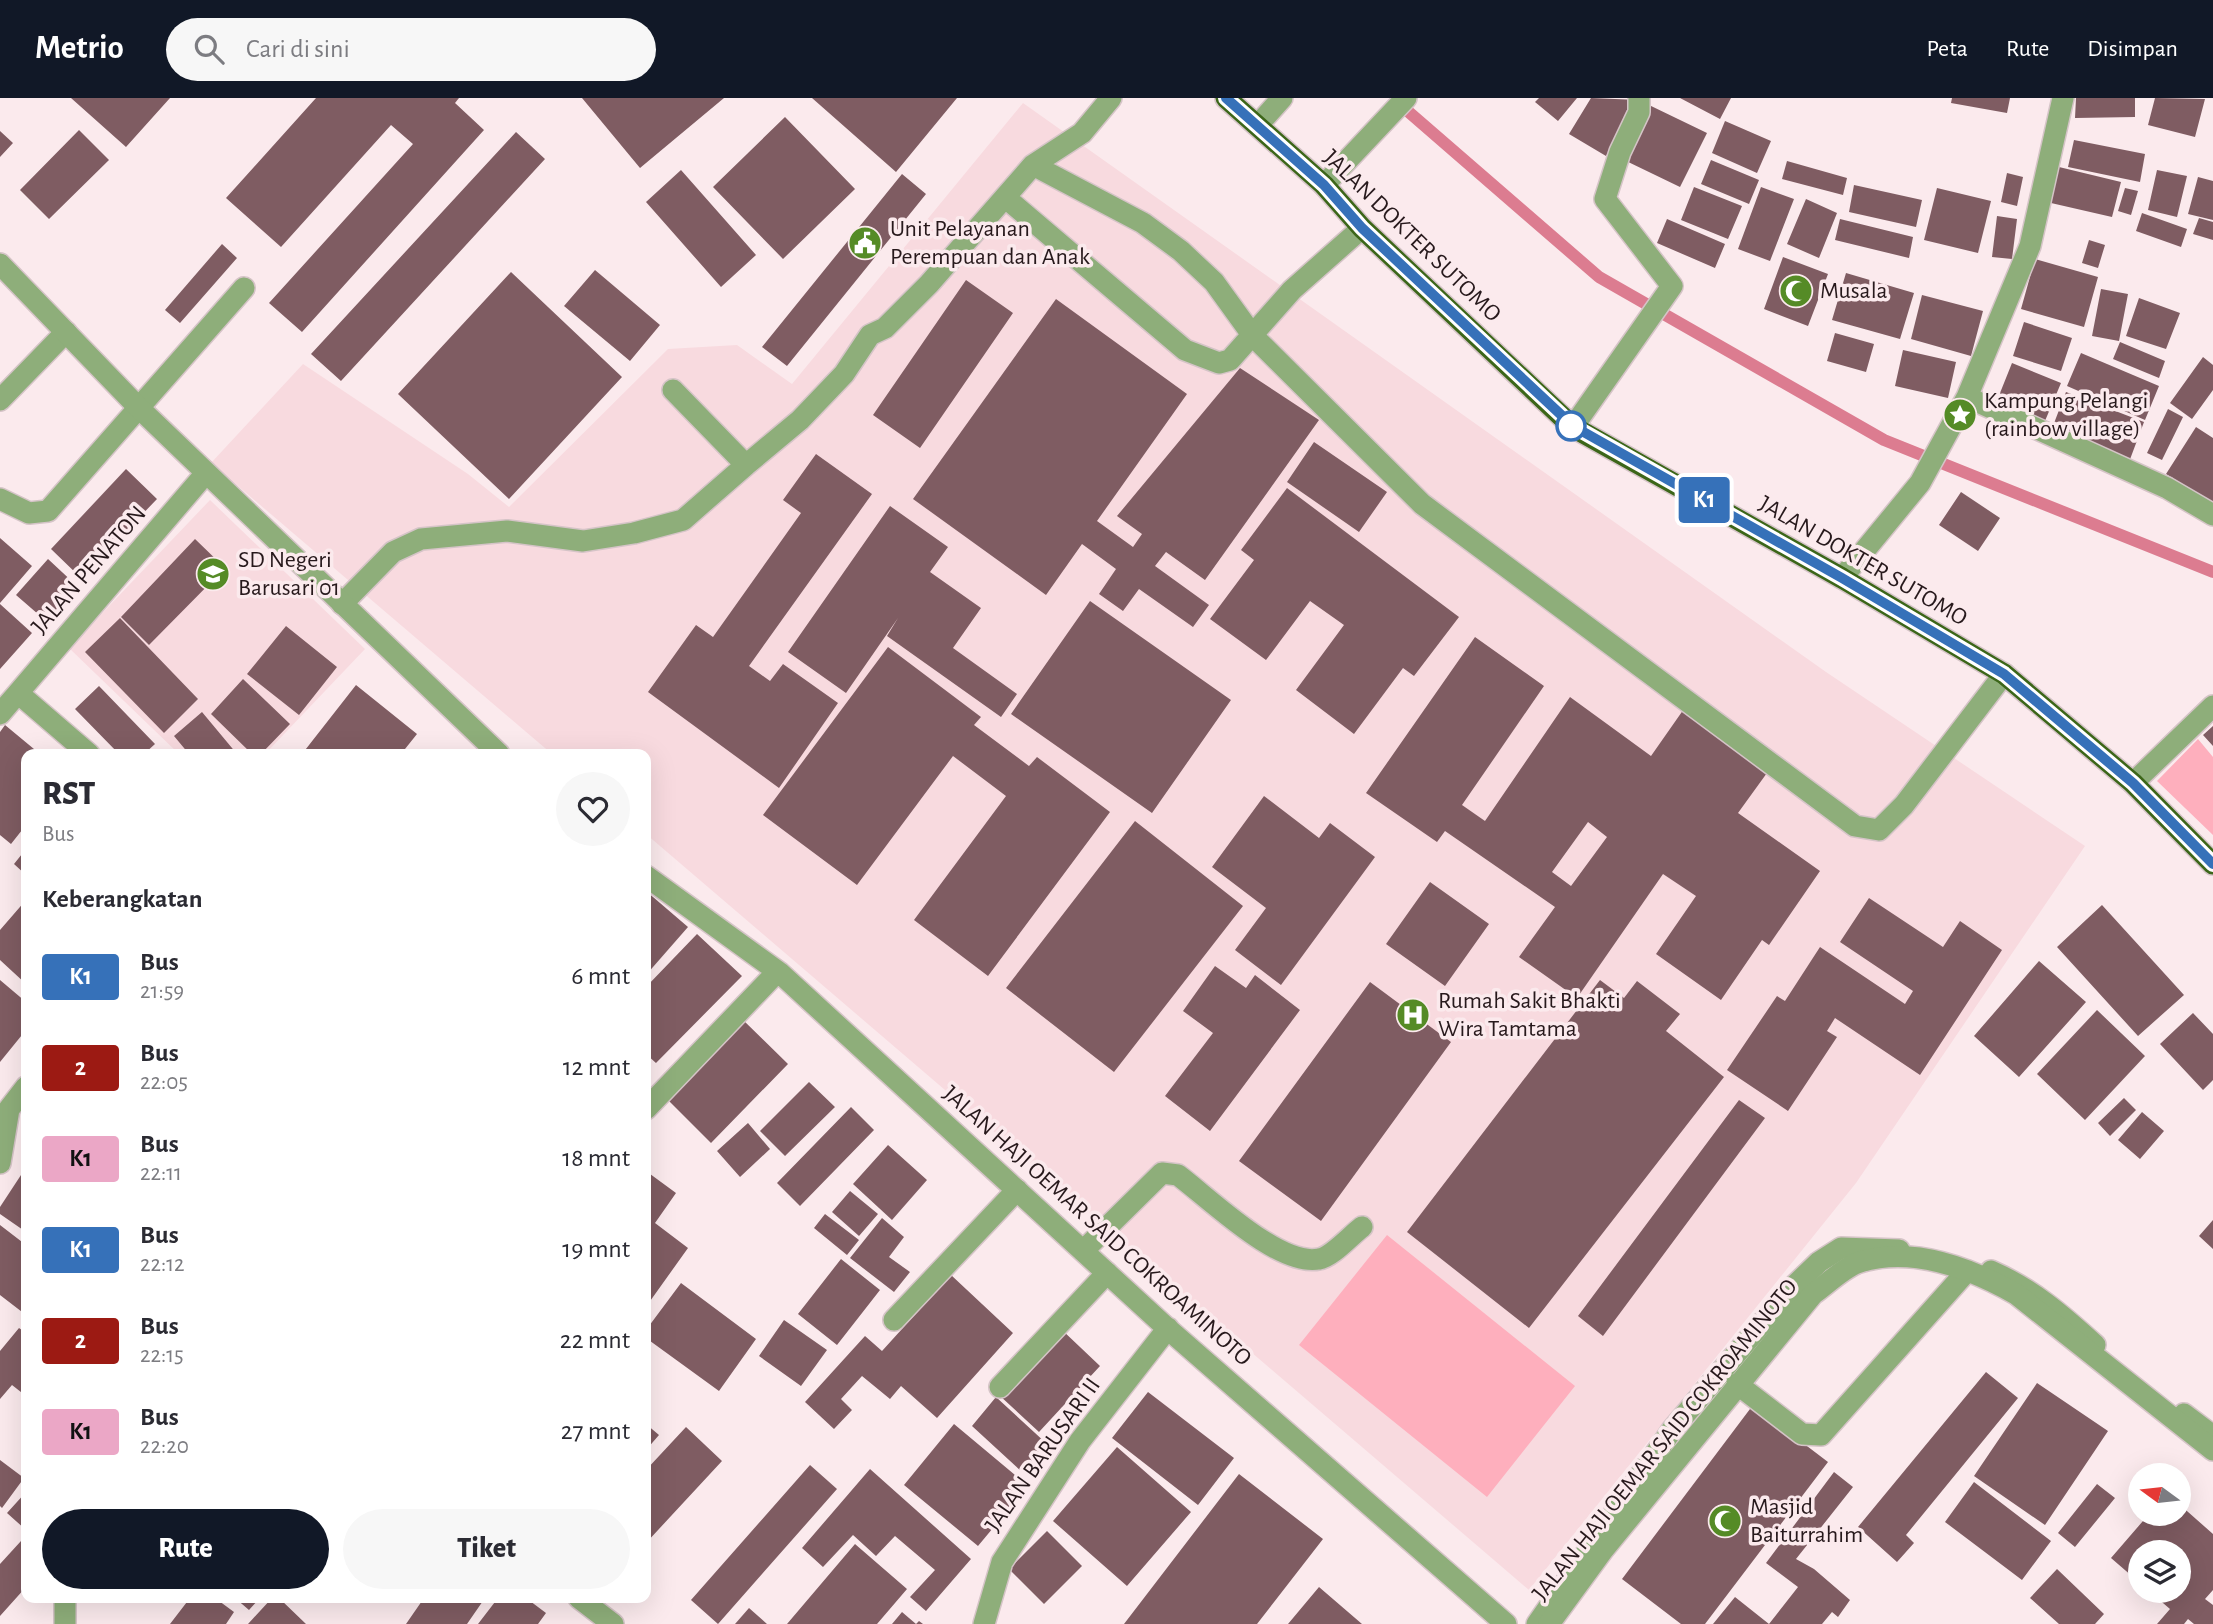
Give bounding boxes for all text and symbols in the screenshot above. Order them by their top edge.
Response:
search box [166,18,656,81]
icon: search [190,30,228,68]
text: Metrio [35,32,124,65]
text: Cari di sini [246,36,350,62]
text: Peta [1927,37,1968,61]
text: Rute [2006,37,2049,61]
text: Disimpan [2087,37,2178,61]
street label: JALAN DOKTER SUTOMO [1319,145,1505,327]
place label: Unit Pelayanan Perempuan dan Anak [890,217,1090,269]
public building icon: Unit Pelayanan Perempuan dan Anak [846,224,884,262]
mosque icon: Musala [1777,272,1815,310]
place label: Musala [1820,279,1888,303]
place label: Kampung Pelangi (rainbow village) [1984,389,2148,441]
place icon: Kampung Pelangi (rainbow village) [1941,396,1979,434]
unlabelled marker [1556,411,1586,441]
line badge: K1 [1672,477,1736,523]
text: K1 [1693,488,1715,512]
street label: JALAN DOKTER SUTOMO [1755,492,1971,630]
street label: JALAN PENATON [27,501,151,639]
place label: SD Negeri Barusari 01 [238,548,340,600]
school or university icon: SD Negeri Barusari 01 [194,555,232,593]
button: heart [556,772,630,846]
text: RST [42,778,95,811]
text: Bus [42,823,75,846]
text: Keberangkatan [42,886,202,912]
text: Bus [140,949,179,975]
text: 6 mnt [571,963,630,989]
text: K1 [69,965,92,989]
text: 21:59 [140,980,184,1003]
place label: Rumah Sakit Bhakti Wira Tamtama [1438,989,1621,1041]
hospital icon: Rumah Sakit Bhakti Wira Tamtama [1394,996,1432,1034]
text: Bus [140,1040,179,1066]
text: 12 mnt [563,1054,630,1080]
text: 2 [75,1056,86,1080]
text: 22:05 [140,1071,188,1094]
street label: JALAN HAJI OEMAR SAID COKROAMINOTO [938,1081,1256,1371]
text: Bus [140,1131,179,1157]
text: 18 mnt [562,1145,630,1171]
text: K1 [69,1147,92,1171]
text: 22:11 [140,1162,182,1185]
text: Bus [140,1222,179,1248]
text: 19 mnt [562,1236,630,1262]
text: K1 [69,1238,92,1262]
text: 22:12 [140,1253,185,1276]
street label: JALAN HAJI OEMAR SAID COKROAMINOTO [1528,1275,1802,1605]
text: Bus [140,1313,179,1339]
text: 22 mnt [560,1327,630,1353]
text: 2 [75,1329,86,1353]
text: 22:15 [140,1344,184,1367]
street label: JALAN BARUSARI II [981,1374,1105,1536]
text: Bus [140,1404,179,1430]
text: 27 mnt [561,1418,630,1444]
text: K1 [69,1420,92,1444]
text: 22:20 [140,1435,189,1458]
north arrow [2128,1463,2191,1526]
map controls [2128,1463,2191,1603]
place label: Masjid Baiturrahim [1750,1495,1863,1547]
mosque icon: Masjid Baiturrahim [1706,1502,1744,1540]
button: Rute [42,1509,329,1589]
button: Tiket [343,1509,630,1589]
button: layers [2128,1540,2191,1603]

